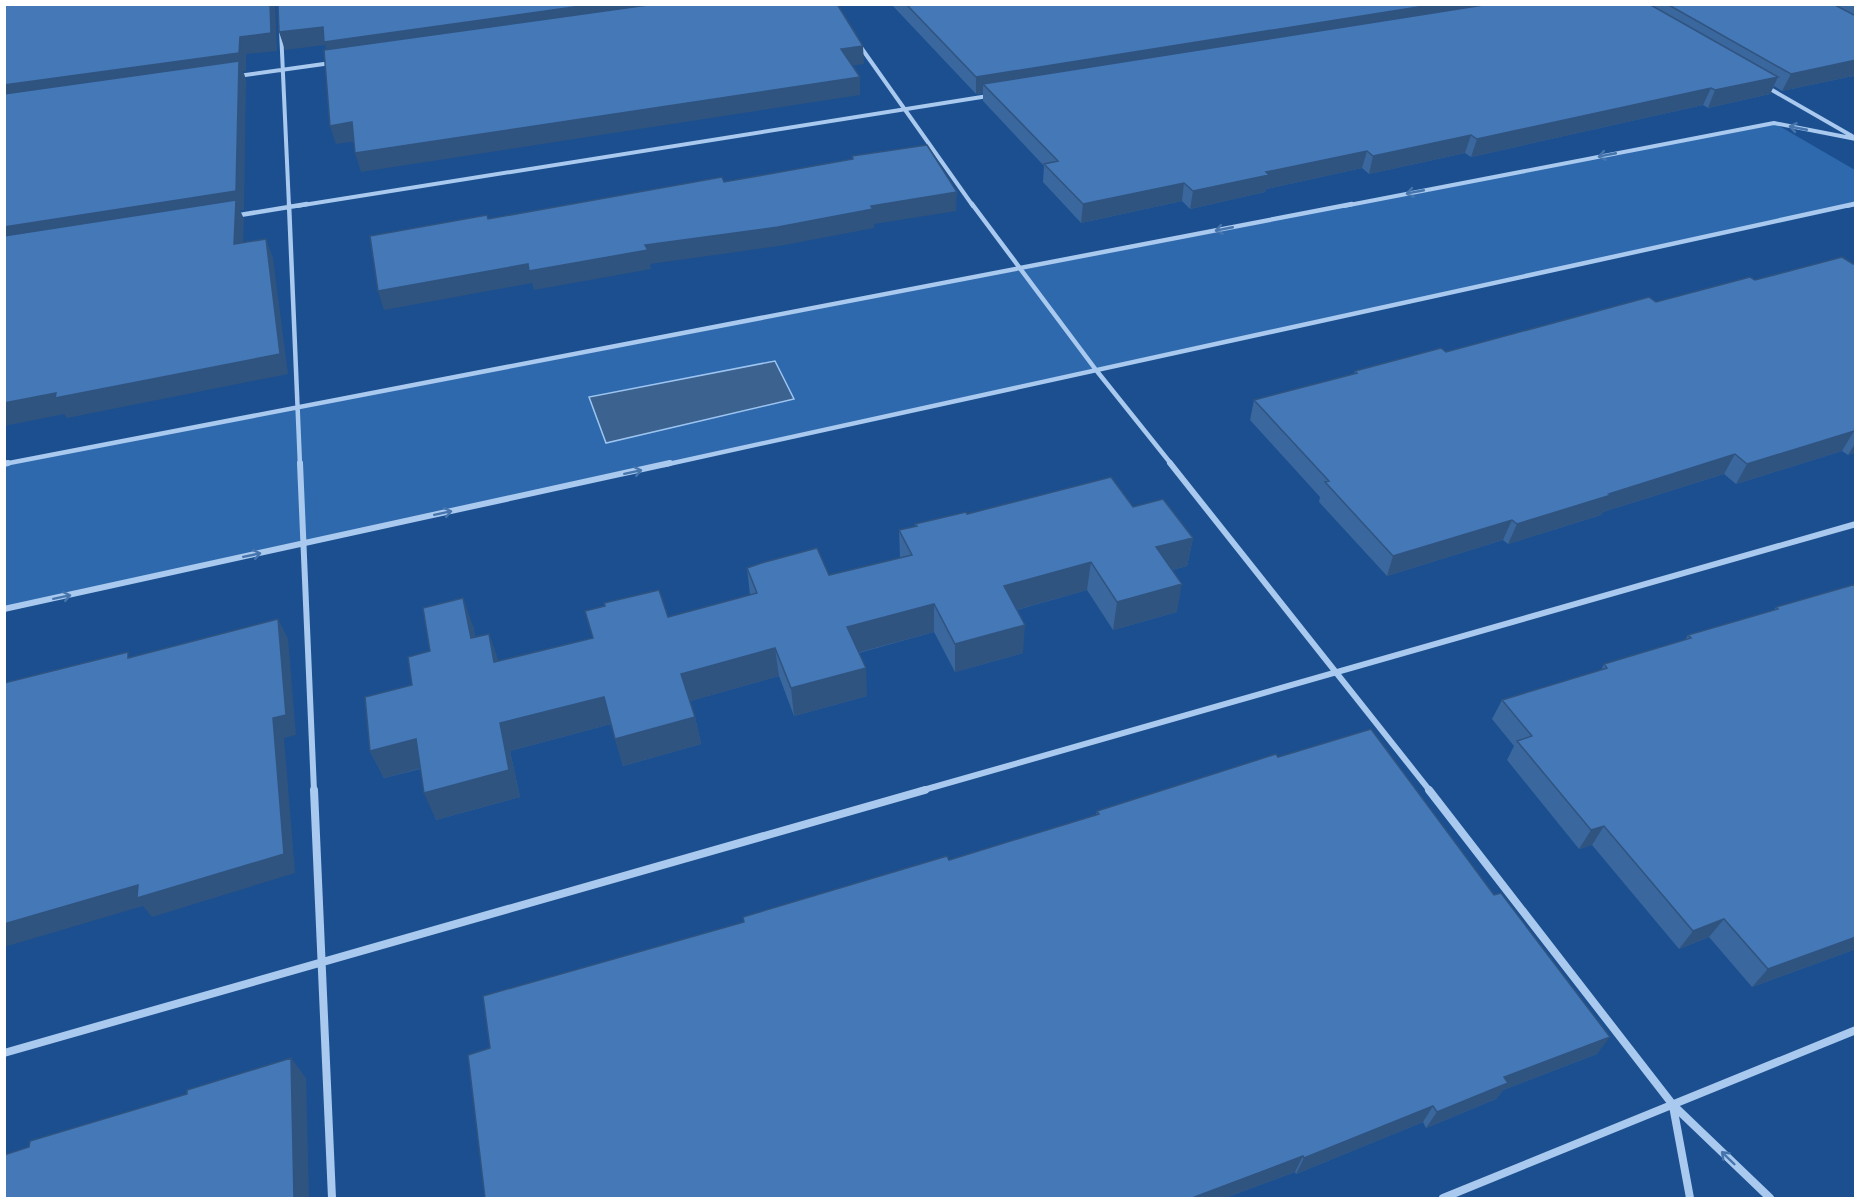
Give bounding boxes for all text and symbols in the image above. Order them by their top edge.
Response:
one-way arrow [1789,122,1808,133]
one-way arrow [1597,150,1617,161]
one-way arrow [1406,187,1426,198]
one-way arrow [1214,224,1234,235]
one-way arrow [623,465,642,477]
one-way arrow [433,507,452,519]
one-way arrow [242,549,261,560]
one-way arrow [52,590,71,602]
one-way arrow [1720,1151,1735,1165]

